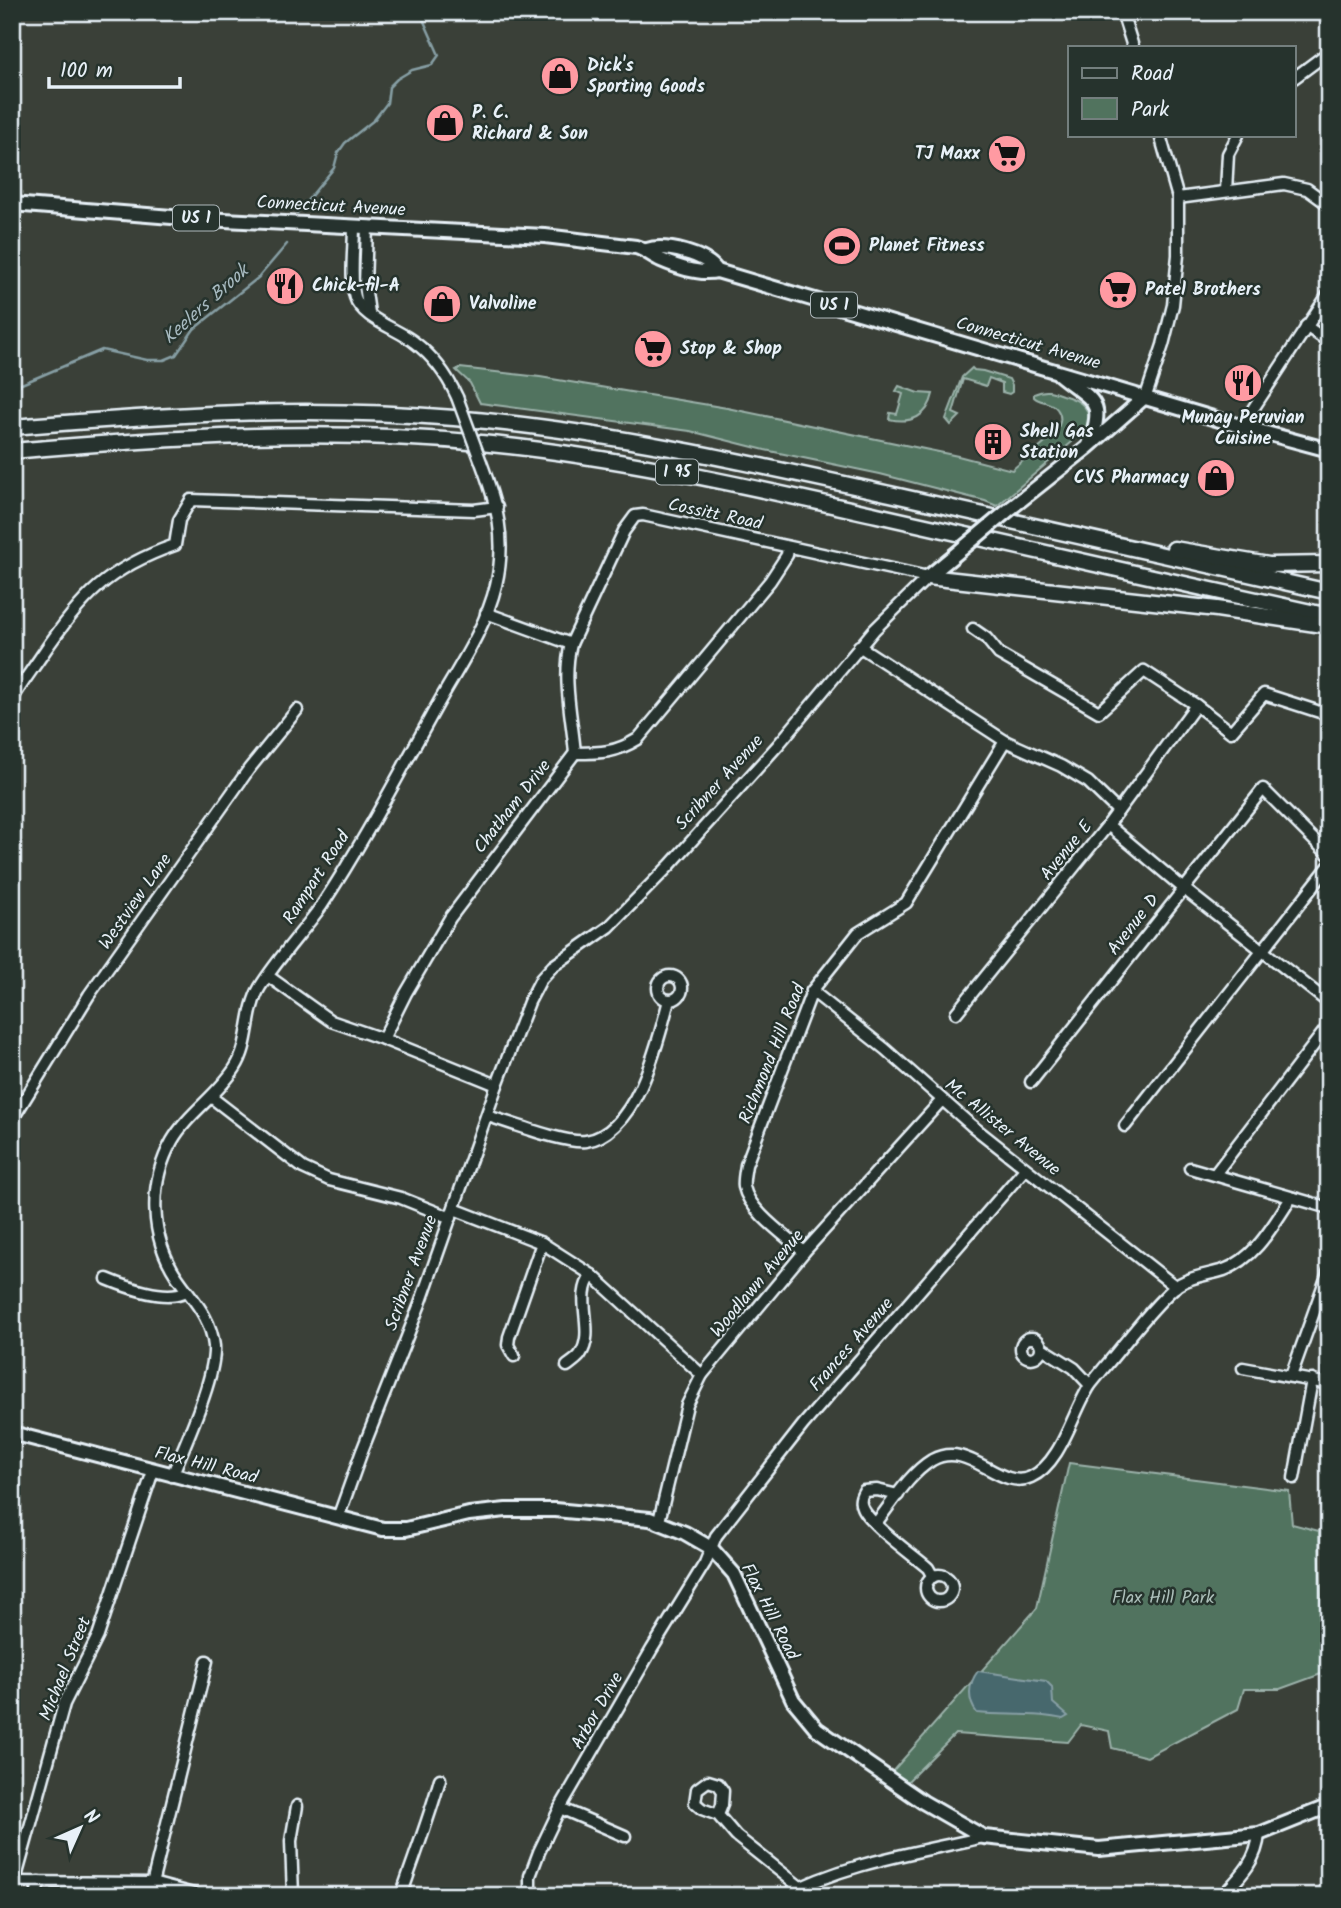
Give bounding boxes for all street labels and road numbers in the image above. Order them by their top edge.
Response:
street label: Connecticut Avenue [256,189,406,225]
road number: US 1 [173,206,219,230]
road number: US 1 [811,292,857,318]
street label: Connecticut Avenue [952,309,1104,379]
road number: I 95 [656,460,698,485]
street label: Cossitt Road [665,491,766,539]
street label: Scribner Avenue [669,728,771,838]
street label: Chatham Drive [467,754,559,860]
street label: Avenue E [1033,814,1101,888]
street label: Rampart Road [276,825,359,931]
street label: Westview Lane [92,848,180,956]
street label: Avenue D [1100,887,1168,962]
street label: Richmond Hill Road [732,978,815,1129]
street label: Mc Allister Avenue [938,1072,1066,1184]
street label: Scribner Avenue [378,1211,446,1335]
street label: Woodlawn Avenue [704,1223,812,1345]
street label: Frances Avenue [803,1291,901,1399]
street label: Flax Hill Road [151,1439,262,1493]
street label: Flax Hill Road [732,1558,806,1667]
street label: Michael Street [32,1612,100,1725]
street label: Arbor Drive [564,1667,632,1755]

